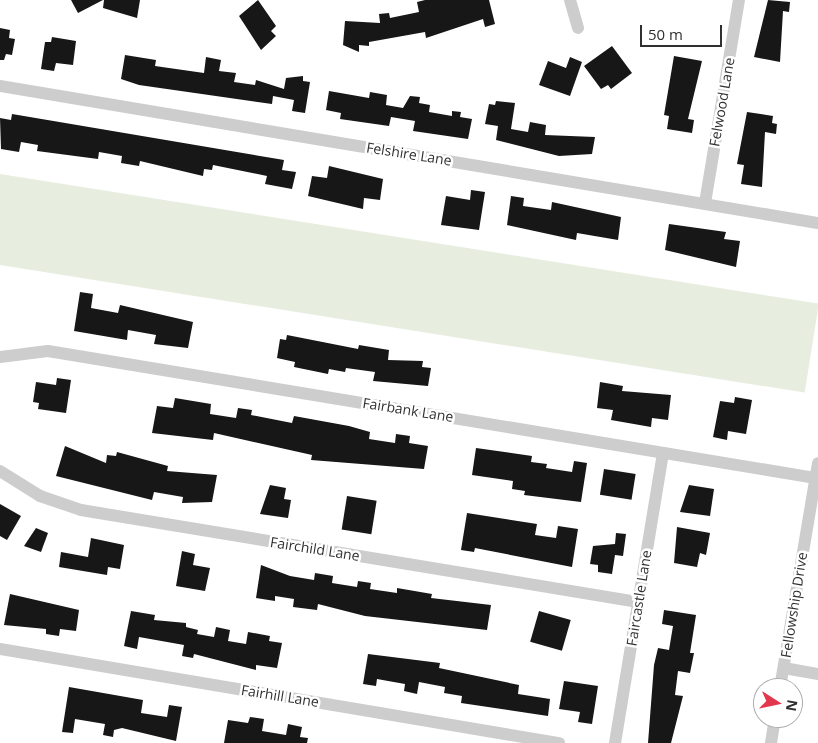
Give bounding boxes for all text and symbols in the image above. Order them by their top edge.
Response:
scale bar [643,15,726,47]
text: 50 m [648,24,683,44]
street label: Felwood Lane [706,56,738,148]
street label: Felshire Lane [365,139,453,169]
street label: Fairbank Lane [361,395,455,425]
street label: Fairchild Lane [269,534,361,564]
street label: Faircastle Lane [623,549,655,647]
street label: Fellowship Drive [777,551,811,659]
north arrow [753,678,803,728]
street label: Fairhill Lane [240,682,320,710]
text: N [782,698,803,713]

